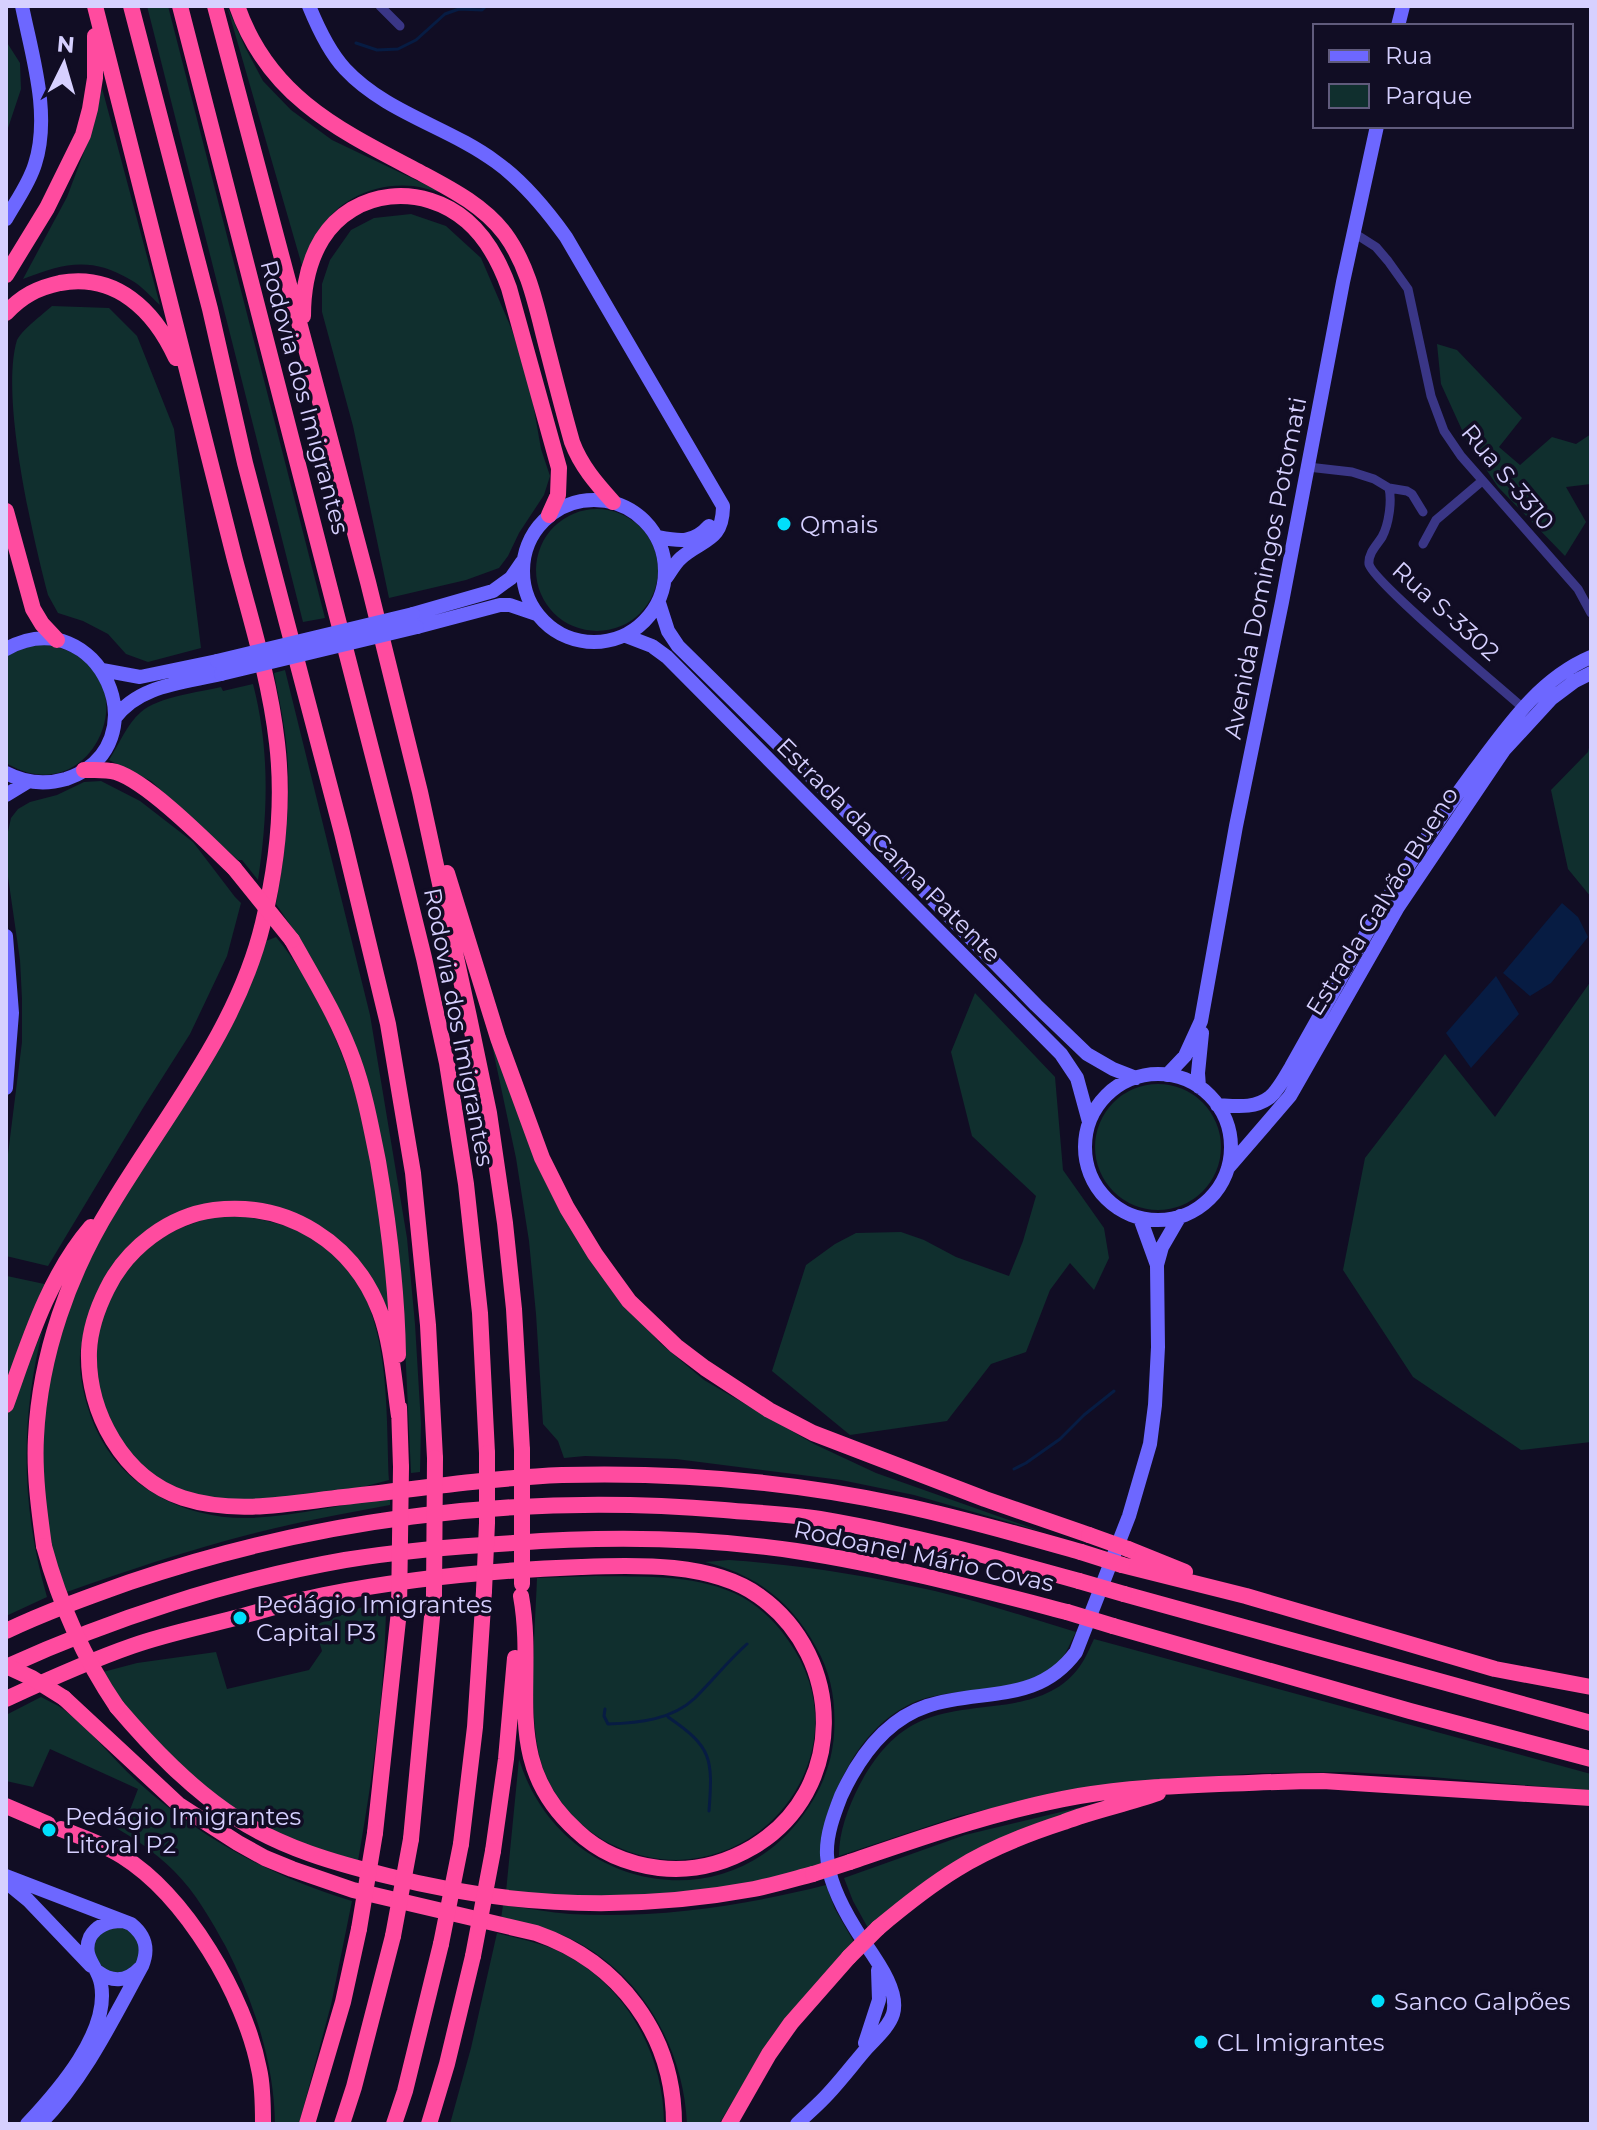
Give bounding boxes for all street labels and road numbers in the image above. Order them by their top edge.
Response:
street label: Rodovia dos Imigrantes [254,257,356,537]
street label: Avenida Domingos Potomati [1218,395,1312,741]
street label: Rua S-3310 [1455,418,1561,536]
street label: Rua S-3302 [1386,555,1506,667]
street label: Estrada da Cama Patente [771,732,1007,968]
street label: Estrada Galvão Bueno [1300,781,1464,1021]
street label: Rodovia dos Imigrantes [418,885,500,1169]
street label: Rodoanel Mário Covas [791,1514,1057,1598]

